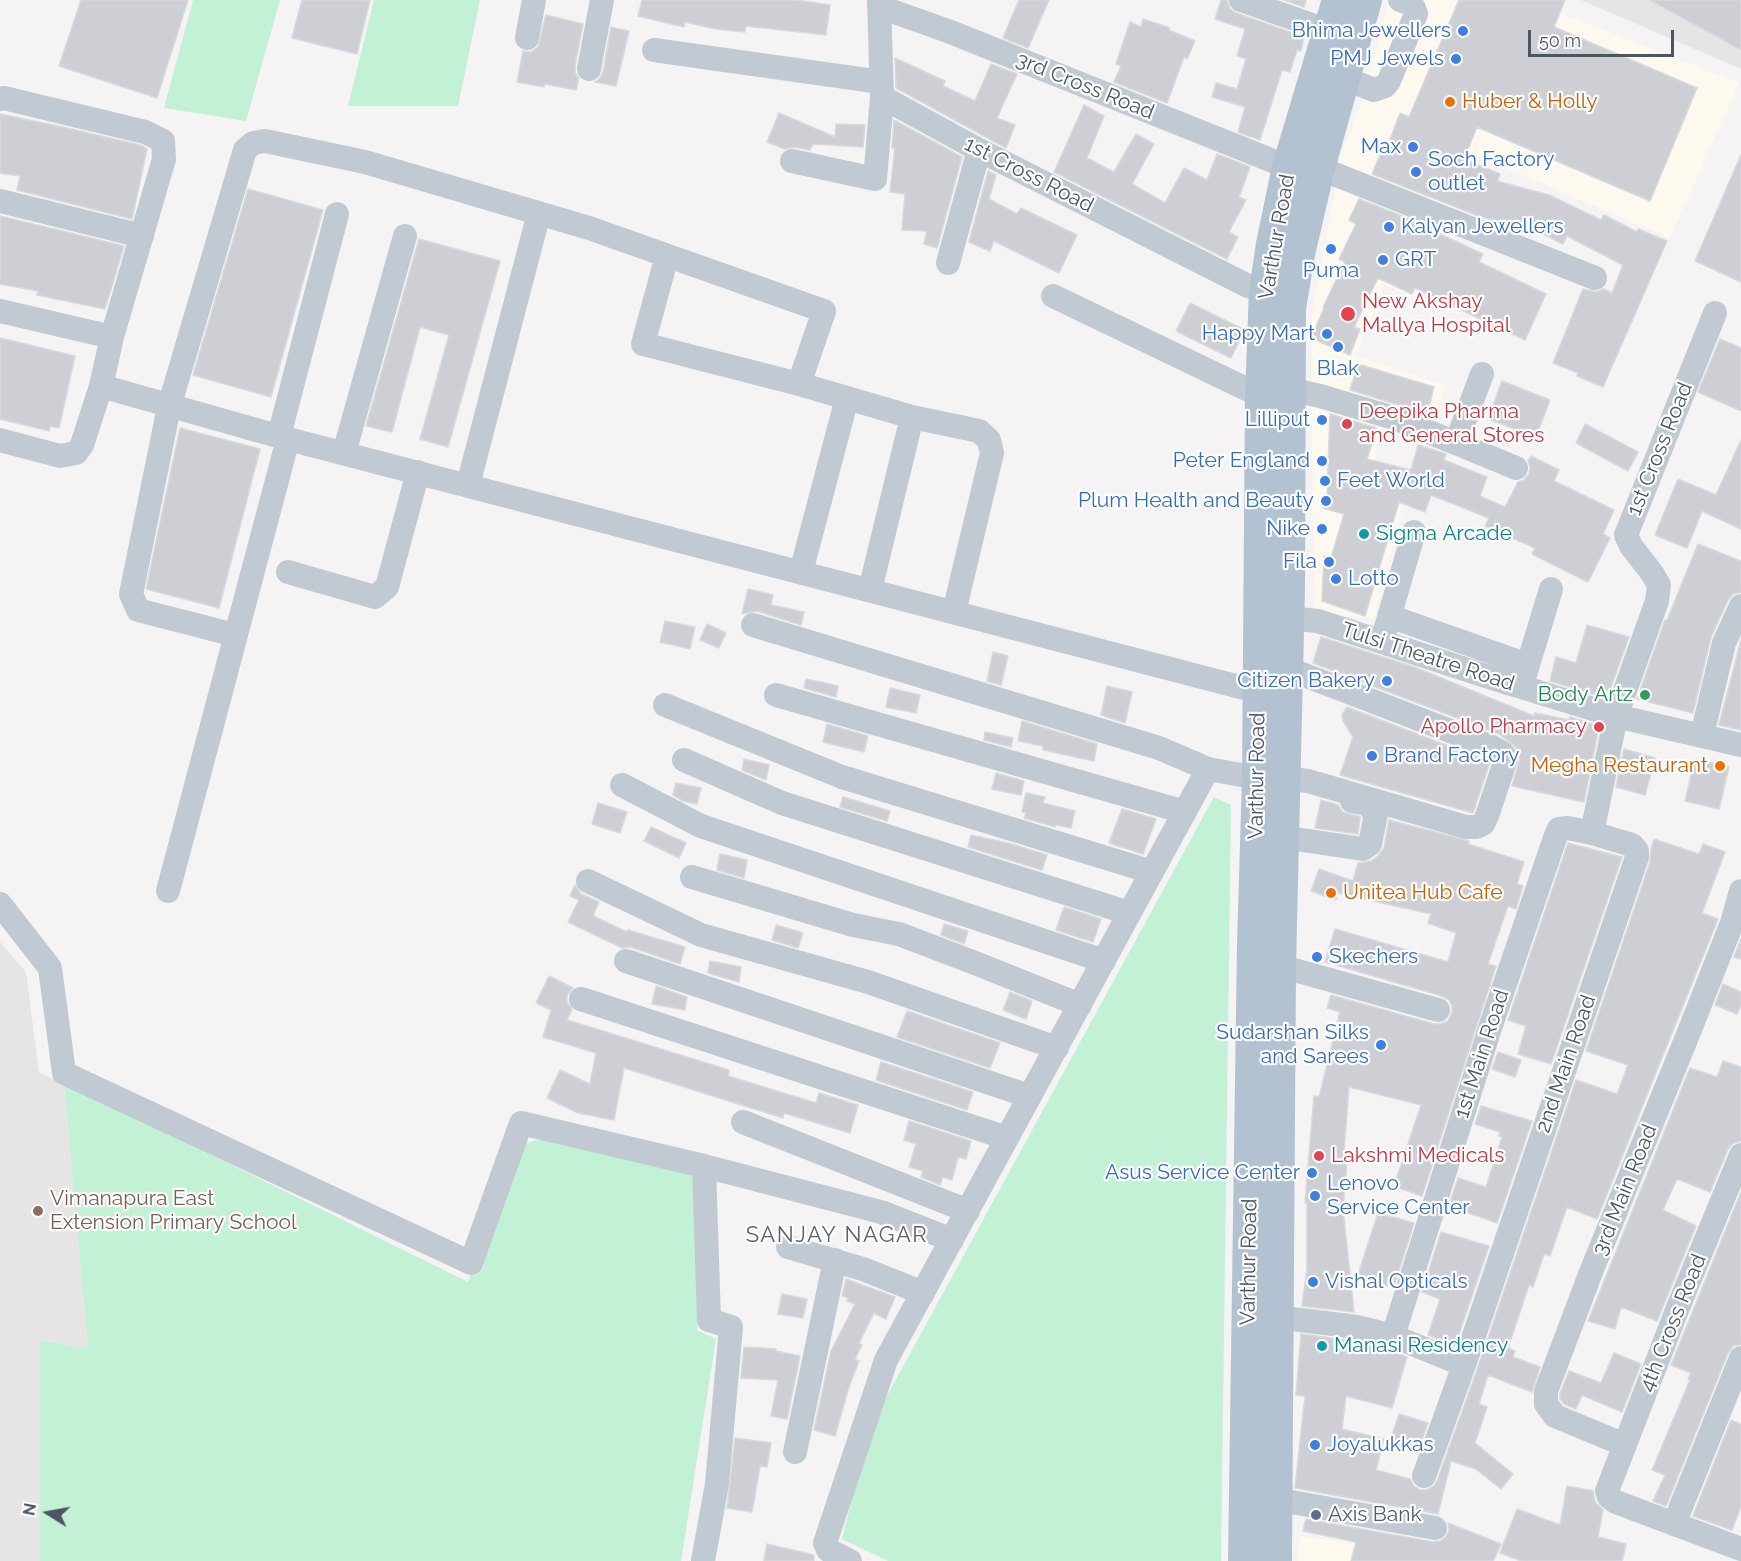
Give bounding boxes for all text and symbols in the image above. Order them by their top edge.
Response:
place label: Bhima Jewellers [1292,18,1451,44]
scale bar [1531,18,1676,56]
marker: Bhima Jewellers [1456,24,1470,38]
text: 50 m [1539,30,1581,51]
place label: PMJ Jewels [1330,46,1444,72]
street label: 3rd Cross Road [1012,47,1158,125]
marker: PMJ Jewels [1449,52,1463,66]
place label: Huber & Holly [1462,89,1598,115]
marker: Huber & Holly [1443,95,1457,109]
street label: 1st Cross Road [960,132,1098,218]
place label: Max [1361,134,1401,160]
marker: Max [1406,140,1420,154]
place label: Soch Factory outlet [1428,147,1554,197]
marker: Soch Factory outlet [1409,165,1423,179]
street label: Varthur Road [1254,172,1300,302]
place label: Kalyan Jewellers [1401,214,1564,240]
marker: Kalyan Jewellers [1382,220,1396,234]
marker: Puma [1324,242,1338,256]
place label: GRT [1395,247,1436,273]
marker: GRT [1376,253,1390,267]
place label: Puma [1303,258,1359,284]
place label: New Akshay Mallya Hospital [1362,289,1510,339]
marker: New Akshay Mallya Hospital [1339,305,1357,323]
place label: Happy Mart [1202,321,1315,347]
marker: Happy Mart [1320,327,1334,341]
marker: Blak [1331,340,1345,354]
place label: Blak [1317,356,1359,382]
street label: 1st Cross Road [1622,379,1698,519]
place label: Deepika Pharma and General Stores [1359,399,1544,449]
place label: Lilliput [1245,407,1310,433]
marker: Lilliput [1315,413,1329,427]
marker: Deepika Pharma and General Stores [1340,417,1354,431]
place label: Peter England [1173,448,1310,474]
marker: Peter England [1315,454,1329,468]
place label: Feet World [1337,468,1445,494]
marker: Feet World [1318,474,1332,488]
place label: Plum Health and Beauty [1078,488,1314,514]
marker: Plum Health and Beauty [1319,494,1333,508]
place label: Nike [1266,516,1310,542]
place label: Sigma Arcade [1376,521,1512,547]
marker: Nike [1315,522,1329,536]
marker: Sigma Arcade [1357,527,1371,541]
place label: Fila [1283,549,1317,575]
marker: Fila [1322,555,1336,569]
place label: Lotto [1348,566,1399,592]
marker: Lotto [1329,572,1343,586]
street label: Tulsi Theatre Road [1338,617,1518,697]
place label: Citizen Bakery [1237,668,1375,694]
marker: Citizen Bakery [1380,674,1394,688]
place label: Body Artz [1538,682,1633,708]
marker: Body Artz [1638,688,1652,702]
street label: Varthur Road [1243,712,1271,840]
place label: Apollo Pharmacy [1420,714,1587,740]
marker: Apollo Pharmacy [1592,720,1606,734]
place label: Brand Factory [1384,743,1519,769]
marker: Brand Factory [1365,749,1379,763]
place label: Megha Restaurant [1531,753,1708,779]
marker: Megha Restaurant [1713,759,1727,773]
place label: Unitea Hub Cafe [1343,880,1503,906]
marker: Unitea Hub Cafe [1324,886,1338,900]
place label: Skechers [1329,944,1418,970]
marker: Skechers [1310,950,1324,964]
street label: 1st Main Road [1449,986,1515,1122]
street label: 2nd Main Road [1531,992,1601,1136]
place label: Sudarshan Silks and Sarees [1216,1020,1369,1070]
marker: Sudarshan Silks and Sarees [1374,1038,1388,1052]
street label: 3rd Main Road [1587,1121,1663,1259]
place label: Lakshmi Medicals [1331,1143,1504,1169]
marker: Lakshmi Medicals [1312,1149,1326,1163]
place label: Asus Service Center [1105,1160,1300,1186]
marker: Asus Service Center [1305,1166,1319,1180]
place label: Lenovo Service Center [1327,1171,1470,1221]
place label: Vimanapura East Extension Primary School [50,1186,297,1236]
marker: Lenovo Service Center [1308,1189,1322,1203]
street label: Varthur Road [1235,1198,1263,1326]
marker: Vimanapura East Extension Primary School [31,1204,45,1218]
district label: SANJAY NAGAR [746,1222,928,1248]
street label: 4th Cross Road [1634,1251,1712,1395]
place label: Vishal Opticals [1325,1269,1468,1295]
marker: Vishal Opticals [1306,1275,1320,1289]
place label: Manasi Residency [1334,1333,1508,1359]
marker: Manasi Residency [1315,1339,1329,1353]
place label: Joyalukkas [1327,1432,1434,1458]
marker: Joyalukkas [1308,1438,1322,1452]
north arrow [18,1483,78,1543]
text: N [19,1502,40,1517]
place label: Axis Bank [1328,1502,1422,1528]
marker: Axis Bank [1309,1508,1323,1522]

